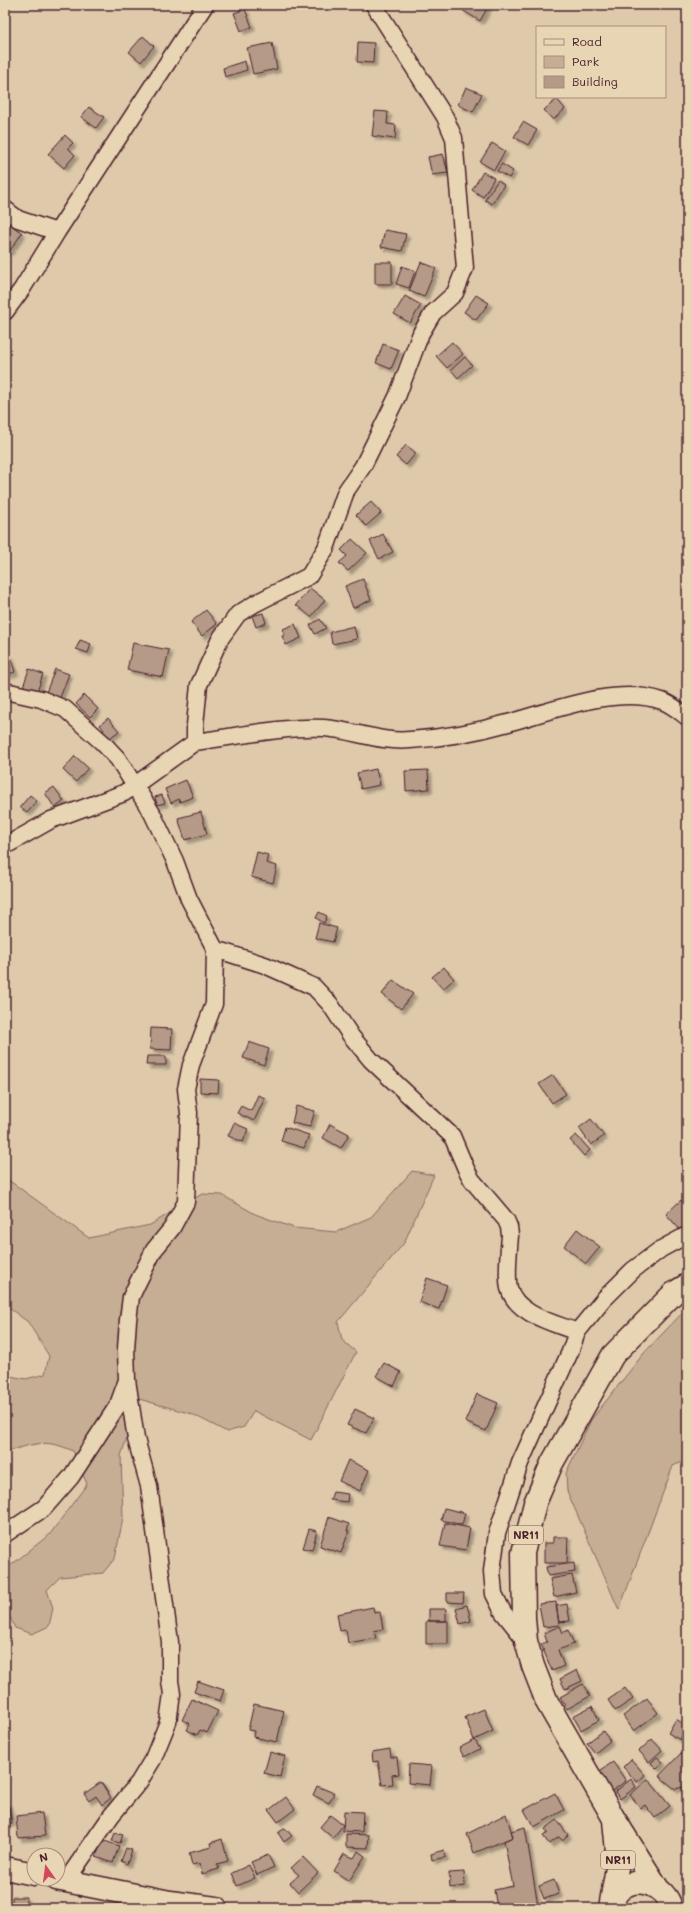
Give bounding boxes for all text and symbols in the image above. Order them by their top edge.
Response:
legend [536,26,666,98]
text: Road [572,33,602,49]
text: Park [572,53,599,69]
text: Building [572,73,618,89]
road number: NR11 [509,1526,543,1544]
north arrow [26,1847,66,1887]
text: N [38,1849,49,1865]
road number: NR11 [601,1851,635,1869]

